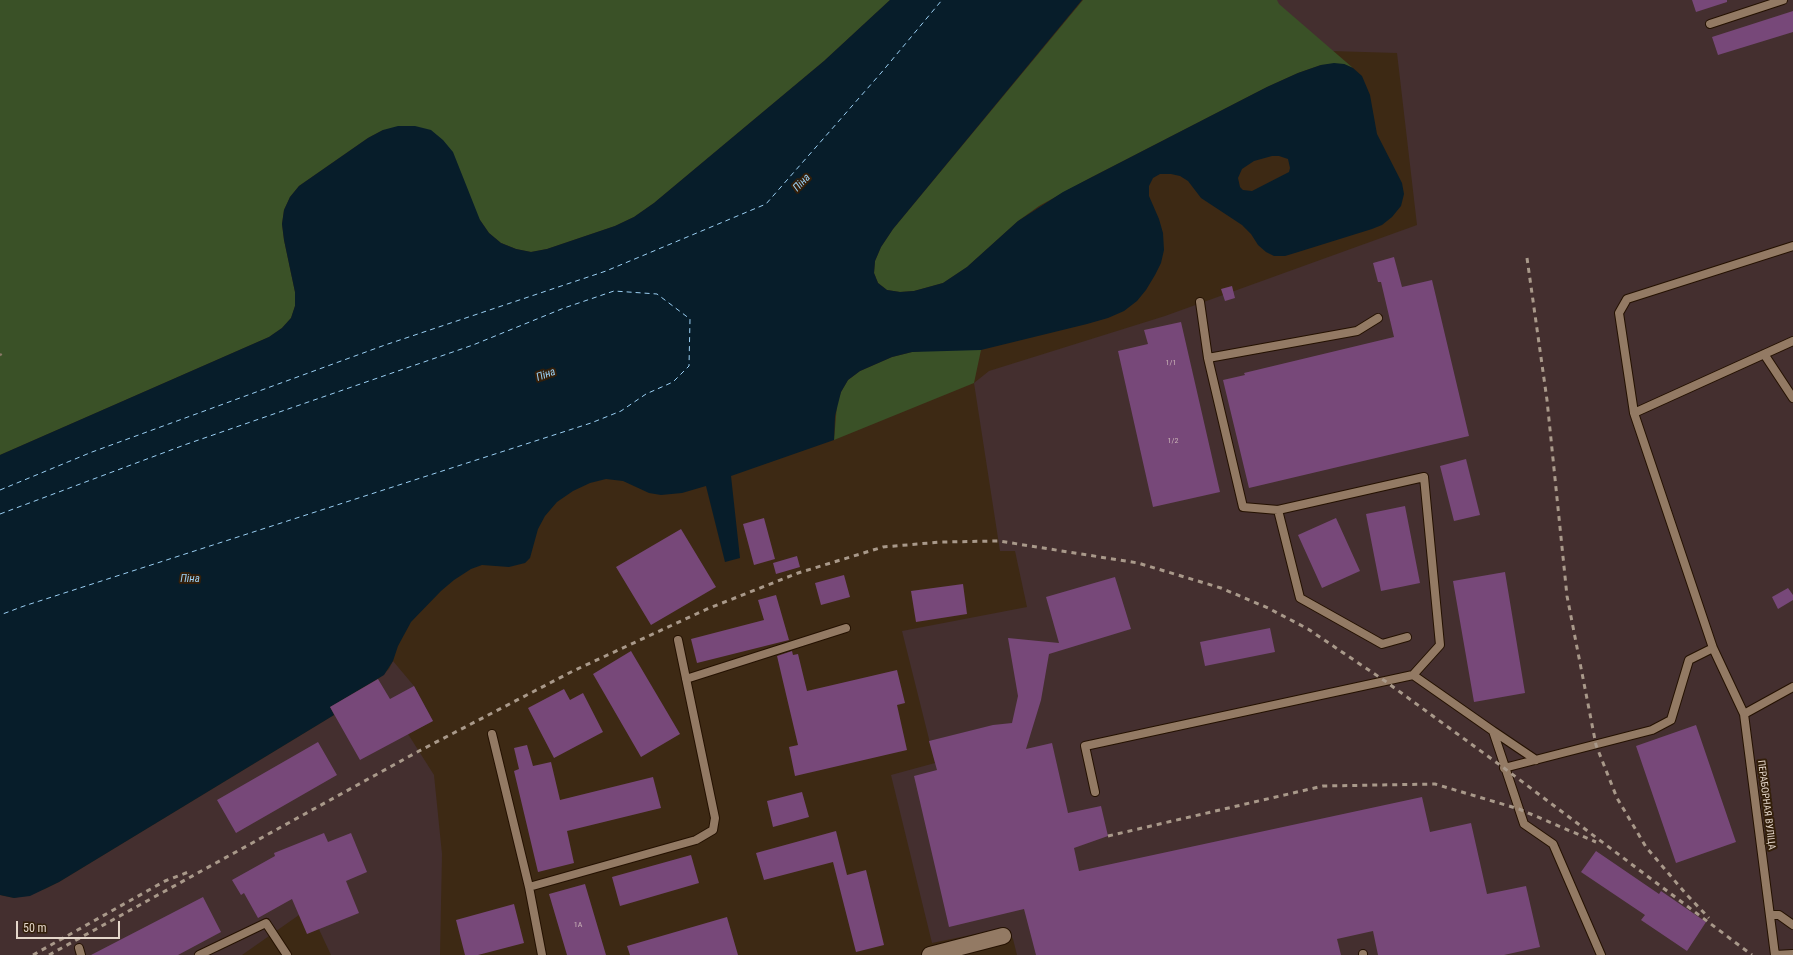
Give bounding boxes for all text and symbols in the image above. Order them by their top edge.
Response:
water label: Піна [790,171,814,195]
house number: 1/1 [1166,358,1176,368]
water label: Піна [535,365,557,385]
house number: 1/2 [1168,436,1178,446]
water label: Піна [180,572,200,586]
street label: ПЕРАБОРНАЯ ВУЛІЦА [1755,759,1777,851]
scale bar [18,913,122,939]
house number: 1А [574,920,582,930]
text: 50 m [23,921,47,935]

